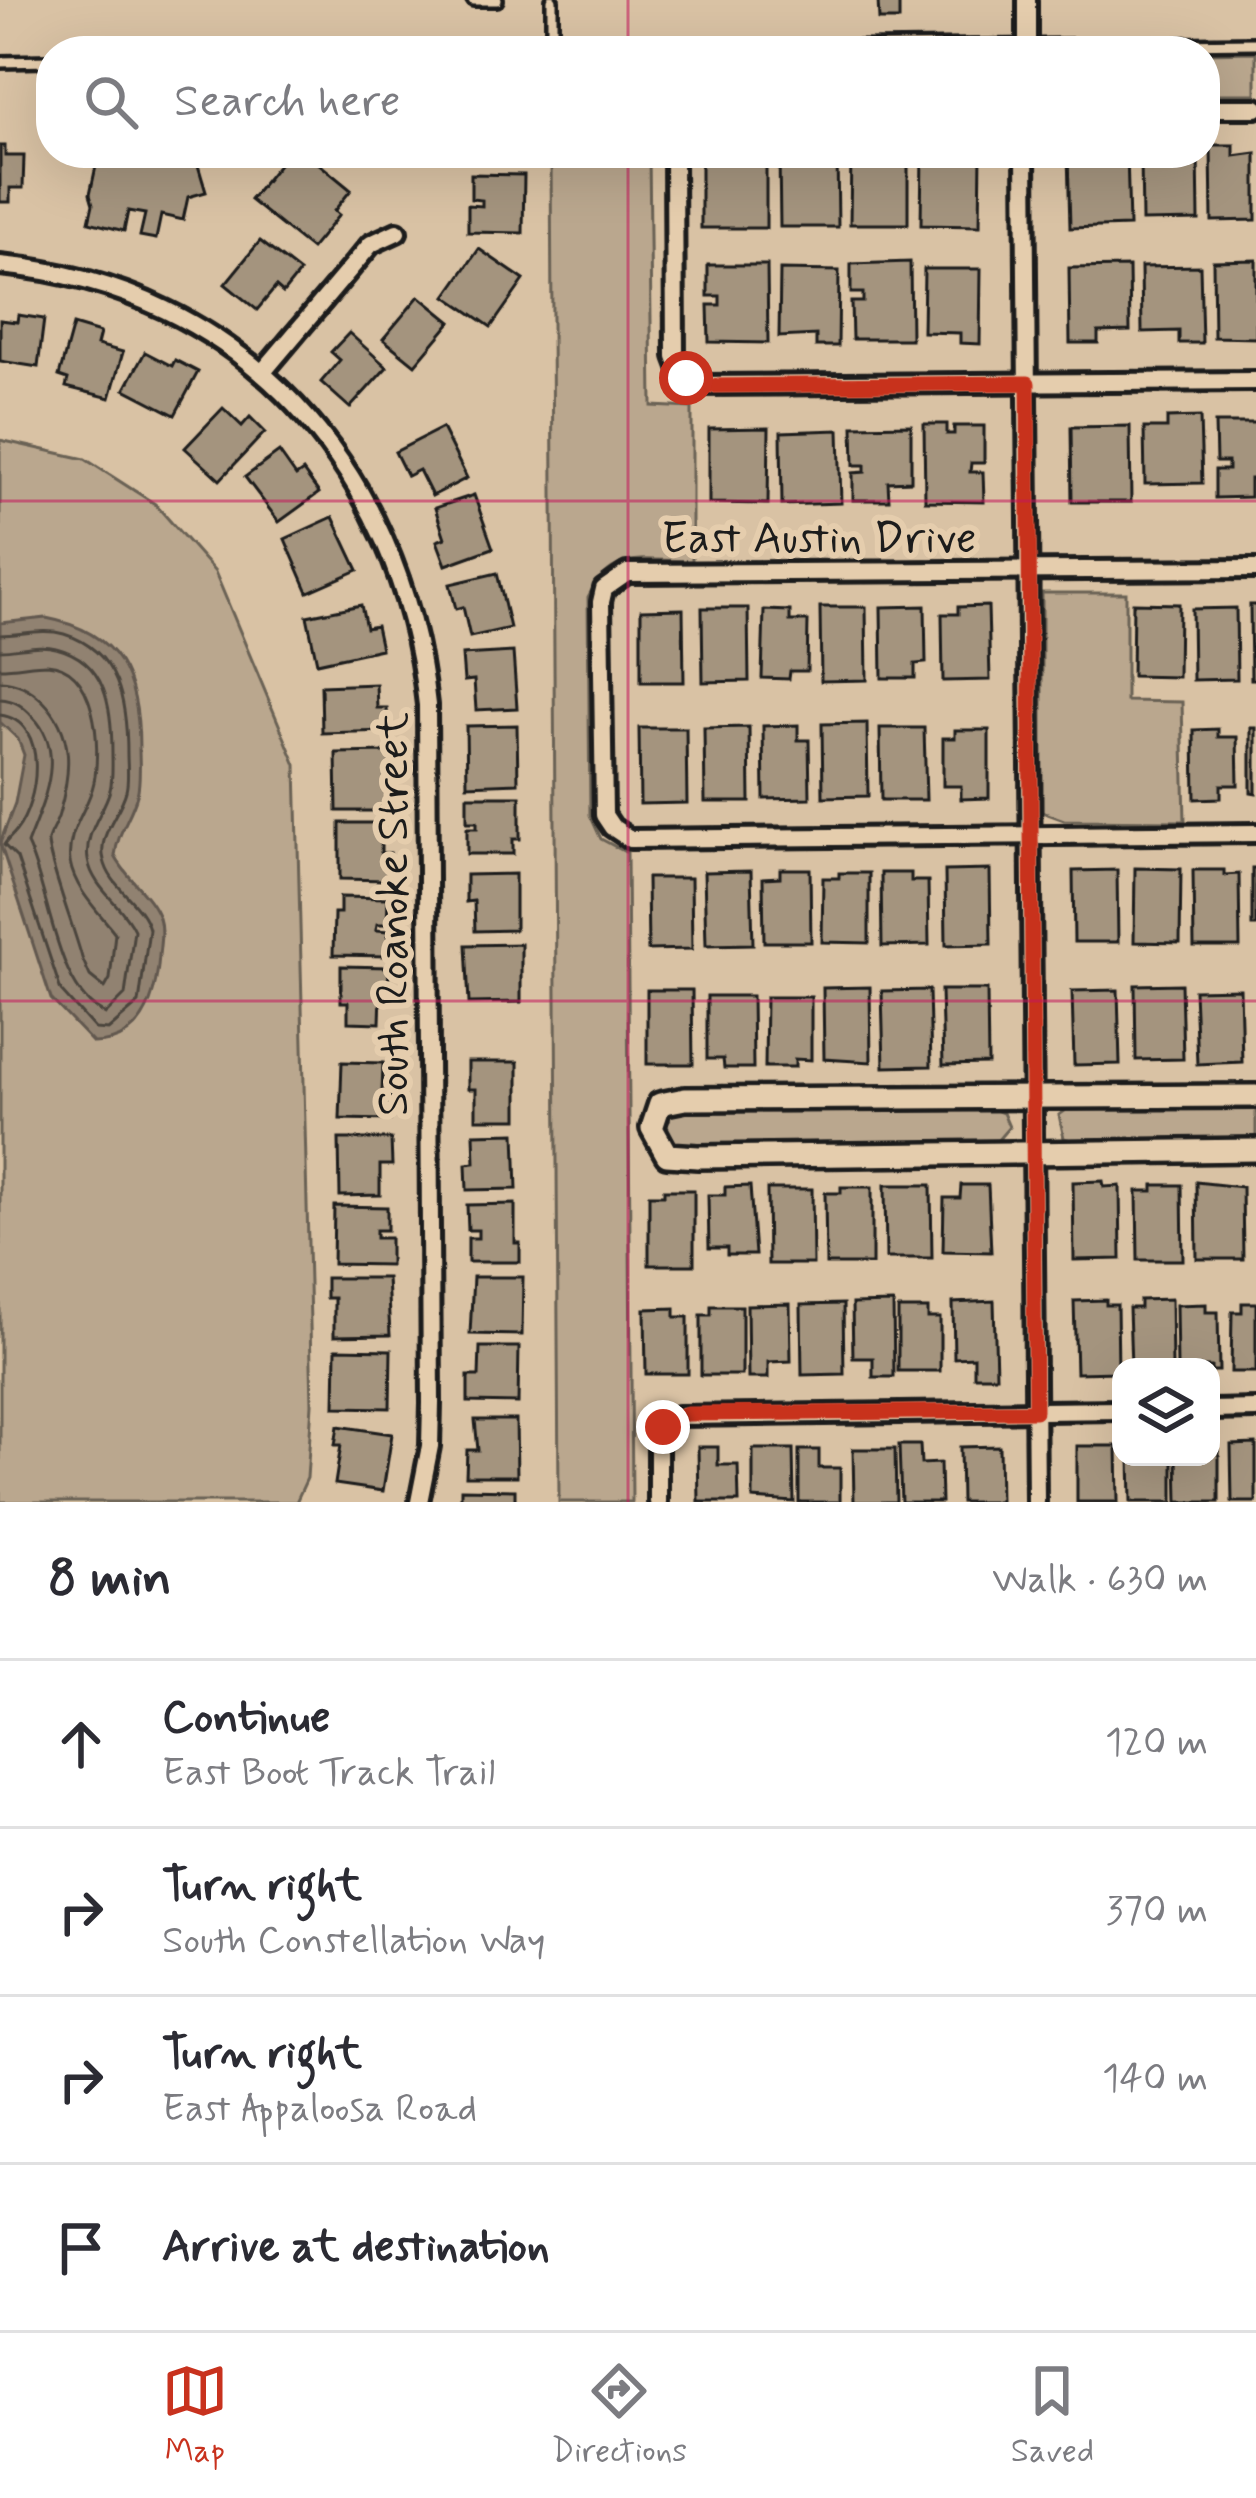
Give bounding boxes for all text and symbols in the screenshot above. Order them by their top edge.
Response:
search box [36,36,1220,168]
icon: search [78,69,144,135]
text: Search here [174,73,401,132]
route start [659,351,713,405]
street label: East Austin Drive [661,510,977,569]
street label: South Roanoke Street [365,712,424,1116]
map controls [1112,1358,1220,1466]
button: layers [1112,1358,1220,1466]
route end [636,1400,690,1454]
text: 8 min [48,1547,171,1613]
text: Walk · 630 m [992,1555,1208,1606]
text: Continue [162,1689,330,1748]
icon: ahead [48,1711,114,1777]
text: 120 m [1105,1718,1208,1769]
text: East Boot Track Trail [162,1748,495,1799]
text: Turn right [162,1857,362,1916]
icon: right [48,1879,114,1945]
text: 370 m [1106,1886,1208,1937]
text: South Constellation Way [162,1916,546,1967]
text: Turn right [162,2025,362,2084]
icon: right [48,2047,114,2113]
text: 140 m [1102,2054,1208,2105]
text: East Appaloosa Road [162,2084,477,2135]
icon: arrive [48,2215,114,2281]
text: Arrive at destination [162,2218,550,2277]
tab: Map [162,2358,228,2474]
tab: Directions [551,2358,687,2474]
tab: Saved [1011,2358,1094,2474]

